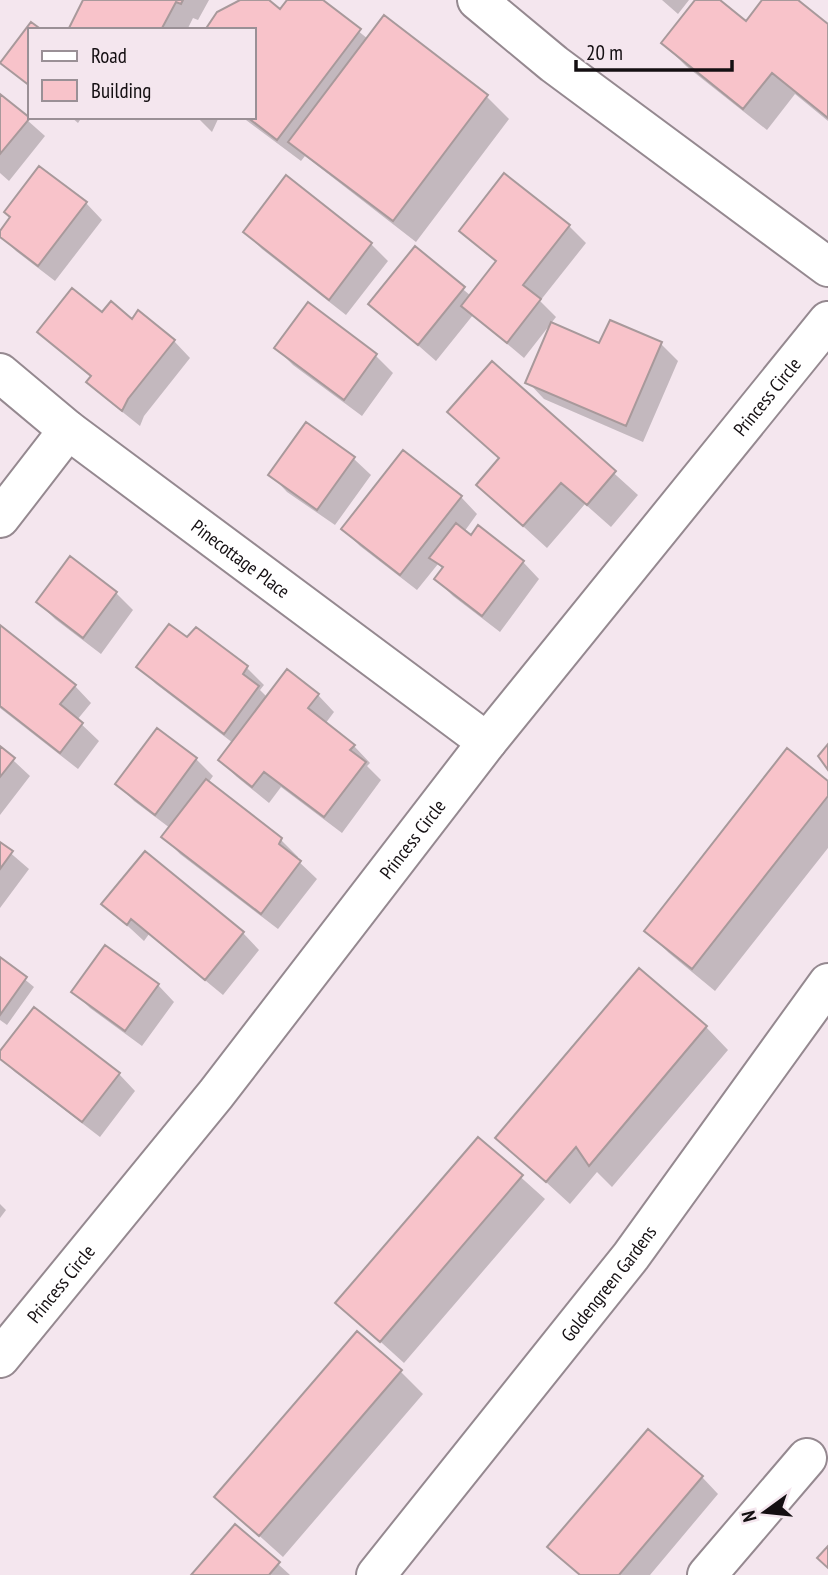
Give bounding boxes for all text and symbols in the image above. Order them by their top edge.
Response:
legend [28,28,256,119]
scale bar [576,28,732,72]
text: 20 m [586,39,623,66]
text: Road [91,42,127,69]
text: Building [91,77,151,104]
street label: Princess Circle [728,352,806,441]
street label: Pinecottage Place [187,514,295,603]
street label: Princess Circle [374,794,451,884]
street label: Goldengreen Gardens [556,1221,661,1346]
street label: Princess Circle [22,1240,100,1328]
north arrow [730,1477,800,1547]
text: N [736,1508,761,1524]

